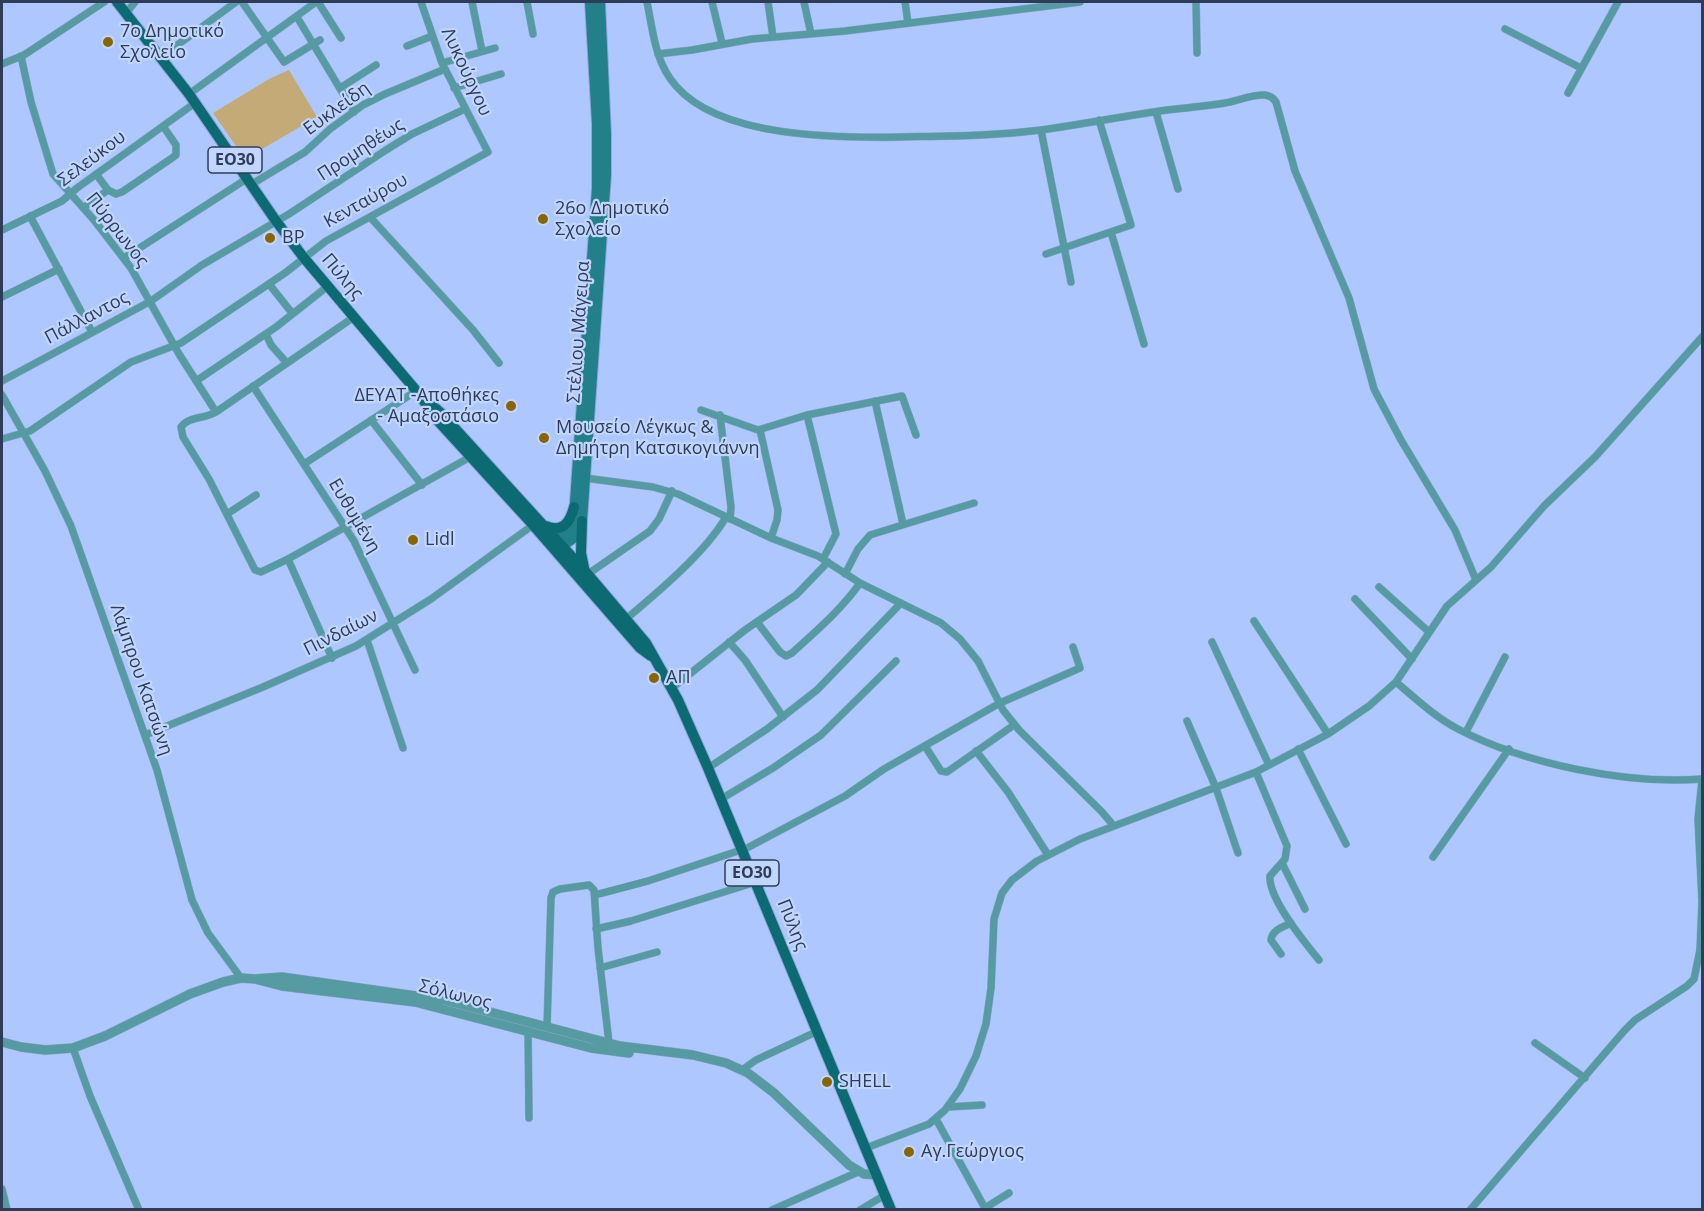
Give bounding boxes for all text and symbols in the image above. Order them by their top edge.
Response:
place label: 7ο Δημοτικό Σχολείο [120,21,224,63]
street label: Λυκούργου [436,24,496,120]
marker: 7ο Δημοτικό Σχολείο [101,35,115,49]
street label: Ευκλείδη [300,78,374,140]
street label: Προμηθέως [314,114,408,186]
street label: Σελεύκου [54,127,130,191]
road number: ΕΟ30 [208,147,262,173]
street label: Κενταύρου [320,169,412,233]
street label: Πύρρωνος [81,188,153,272]
place label: 26ο Δημοτικό Σχολείο [555,198,669,240]
marker: 26ο Δημοτικό Σχολείο [536,212,550,226]
place label: BP [282,227,304,249]
marker: BP [263,231,277,245]
street label: Πύλης [317,250,367,304]
street label: Στέλιου Μάγειρα [563,260,595,404]
street label: Πάλλαντος [41,287,133,349]
place label: ΔΕΥΑΤ -Αποθήκες - Αμαξοστάσιο [354,385,499,428]
marker: ΔΕΥΑΤ -Αποθήκες - Αμαξοστάσιο [504,399,518,413]
place label: Μουσείο Λέγκως & Δημήτρη Κατσικογιάννη [556,417,759,460]
marker: Μουσείο Λέγκως & Δημήτρη Κατσικογιάννη [537,431,551,445]
street label: Ευθυμένη [323,475,385,557]
place label: Lidl [425,529,454,551]
marker: Lidl [406,533,420,547]
street label: Λάμπρου Κατσώνη [105,602,177,758]
street label: Πινδαίων [300,605,382,661]
place label: ΑΠ [666,667,690,689]
marker: ΑΠ [647,671,661,685]
road number: ΕΟ30 [725,860,779,886]
street label: Πύλης [772,896,812,954]
street label: Σόλωνος [417,976,493,1014]
place label: SHELL [839,1071,891,1093]
marker: SHELL [820,1075,834,1089]
place label: Αγ.Γεώργιος [921,1141,1024,1163]
marker: Αγ.Γεώργιος [902,1145,916,1159]

